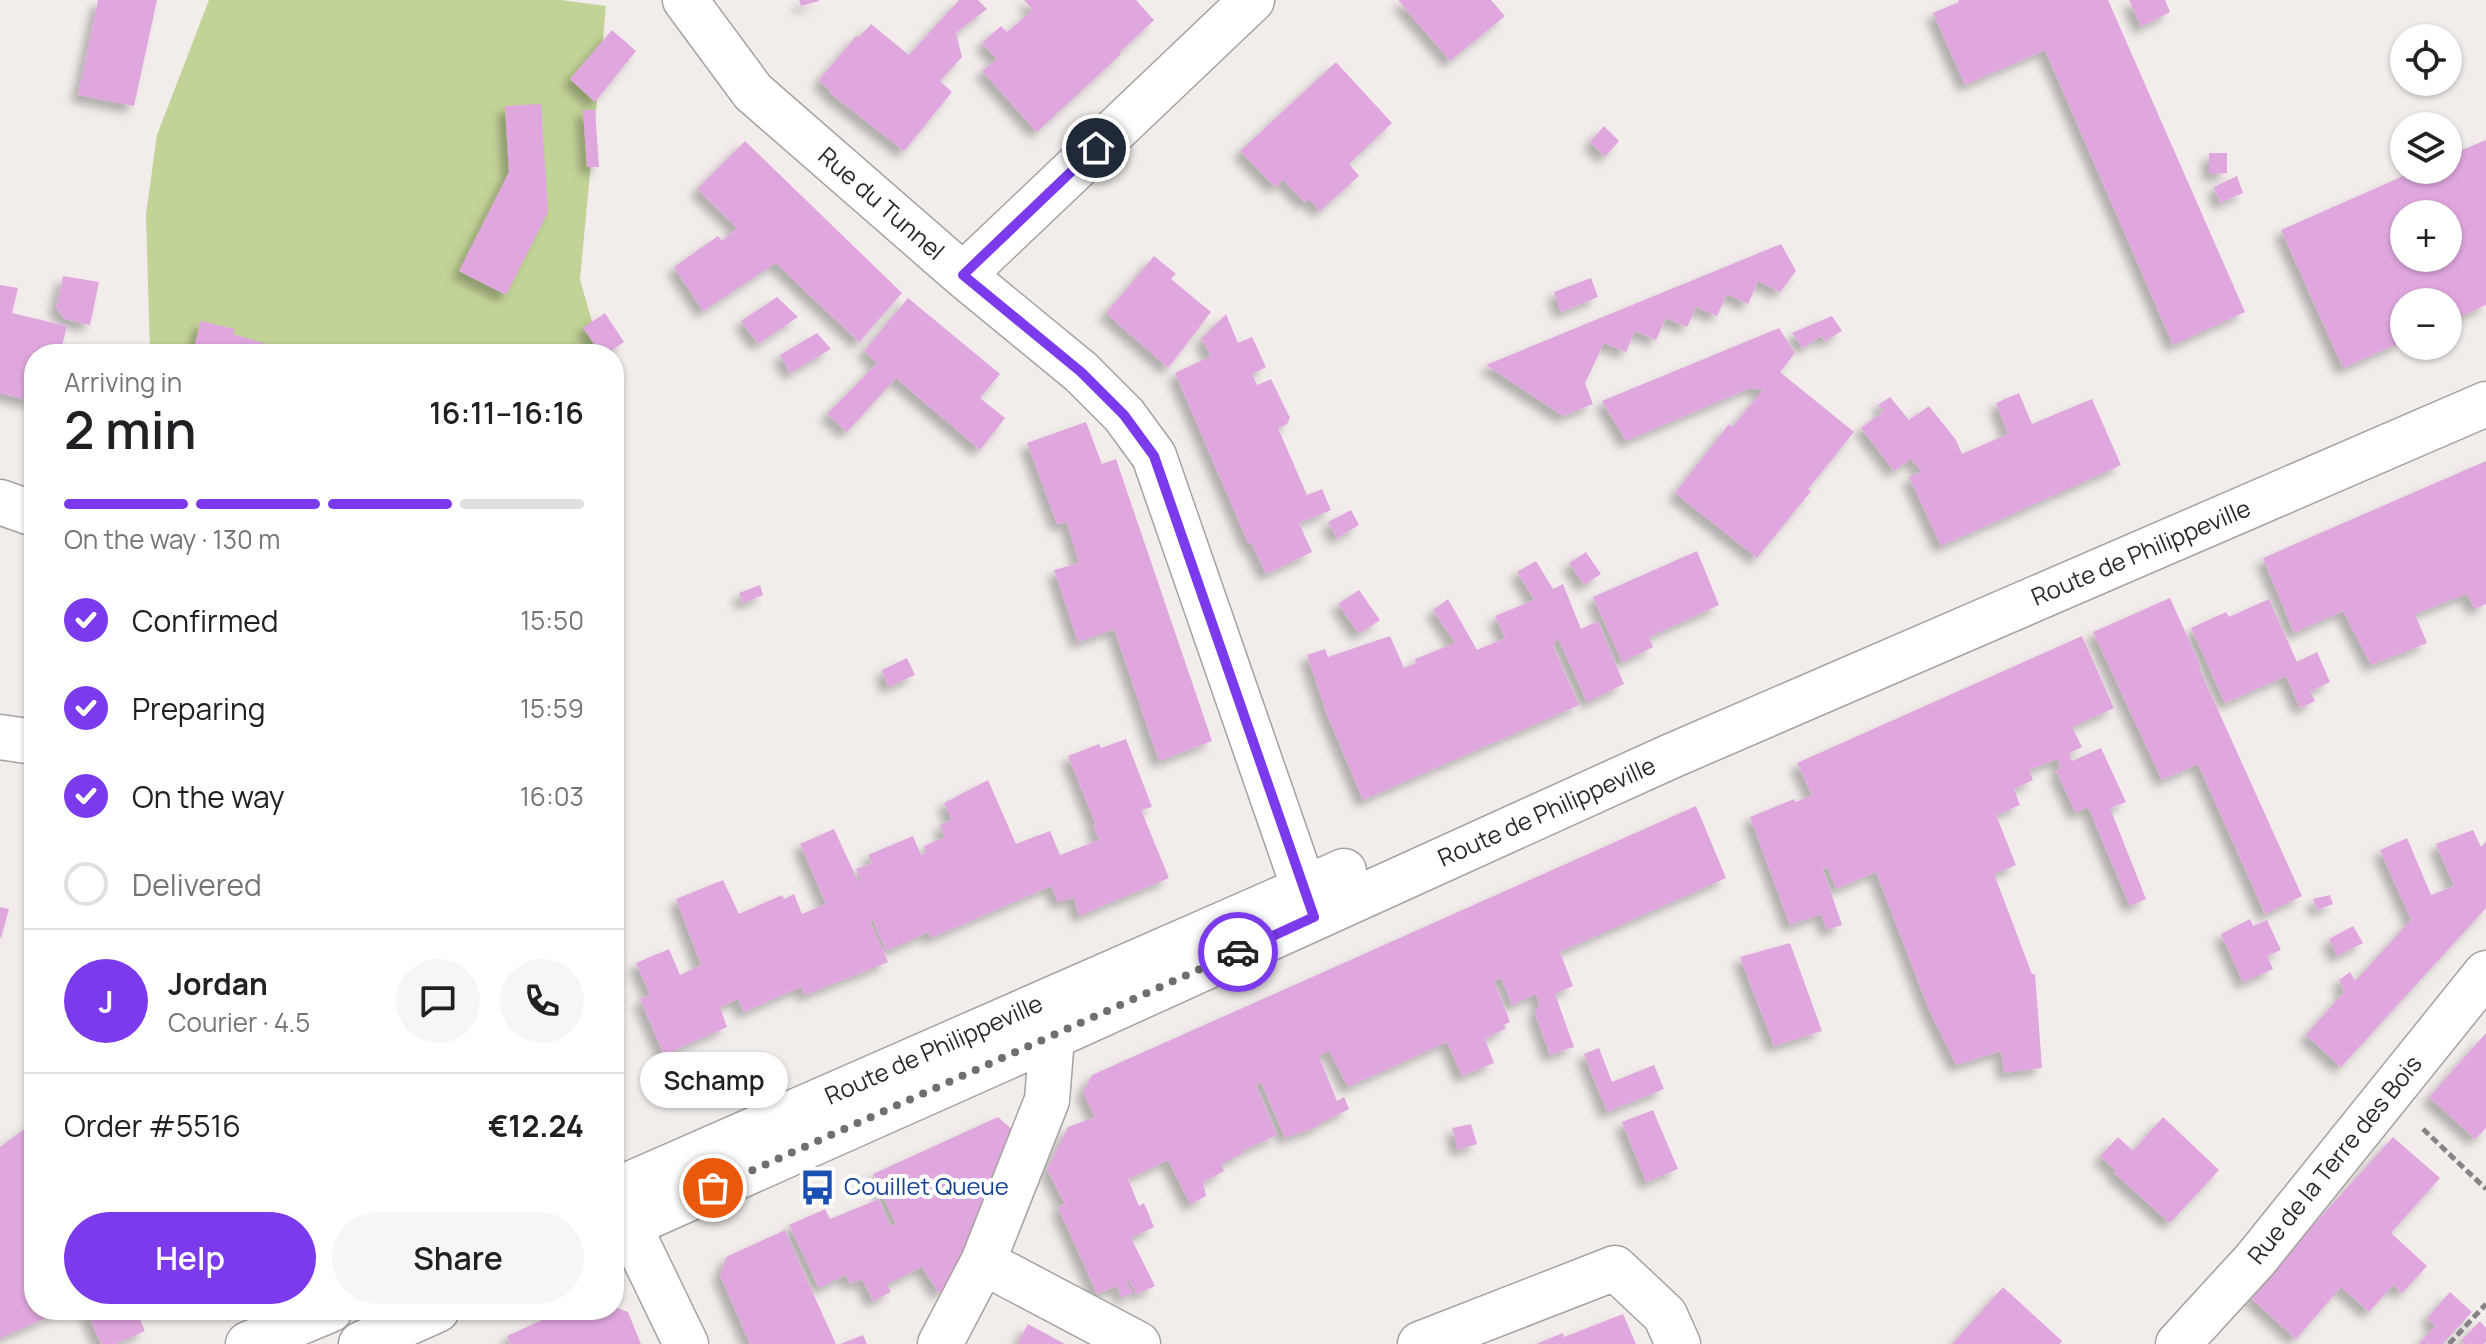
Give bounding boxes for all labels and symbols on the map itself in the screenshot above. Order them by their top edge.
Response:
pin [1062,114,1130,182]
street label: Rue du Tunnel [812,139,952,267]
street label: Route de Philippeville [2026,490,2255,613]
street label: Route de Philippeville [1432,748,1661,874]
courier [1198,912,1278,992]
street label: Route de Philippeville [819,986,1048,1112]
street label: Rue de la Terre des Bois [2239,1048,2428,1270]
callout: Schamp [639,1052,787,1108]
pin [679,1154,747,1222]
bus stop icon: Couillet Queue [799,1168,837,1206]
place label: Couillet Queue [844,1169,1009,1202]

